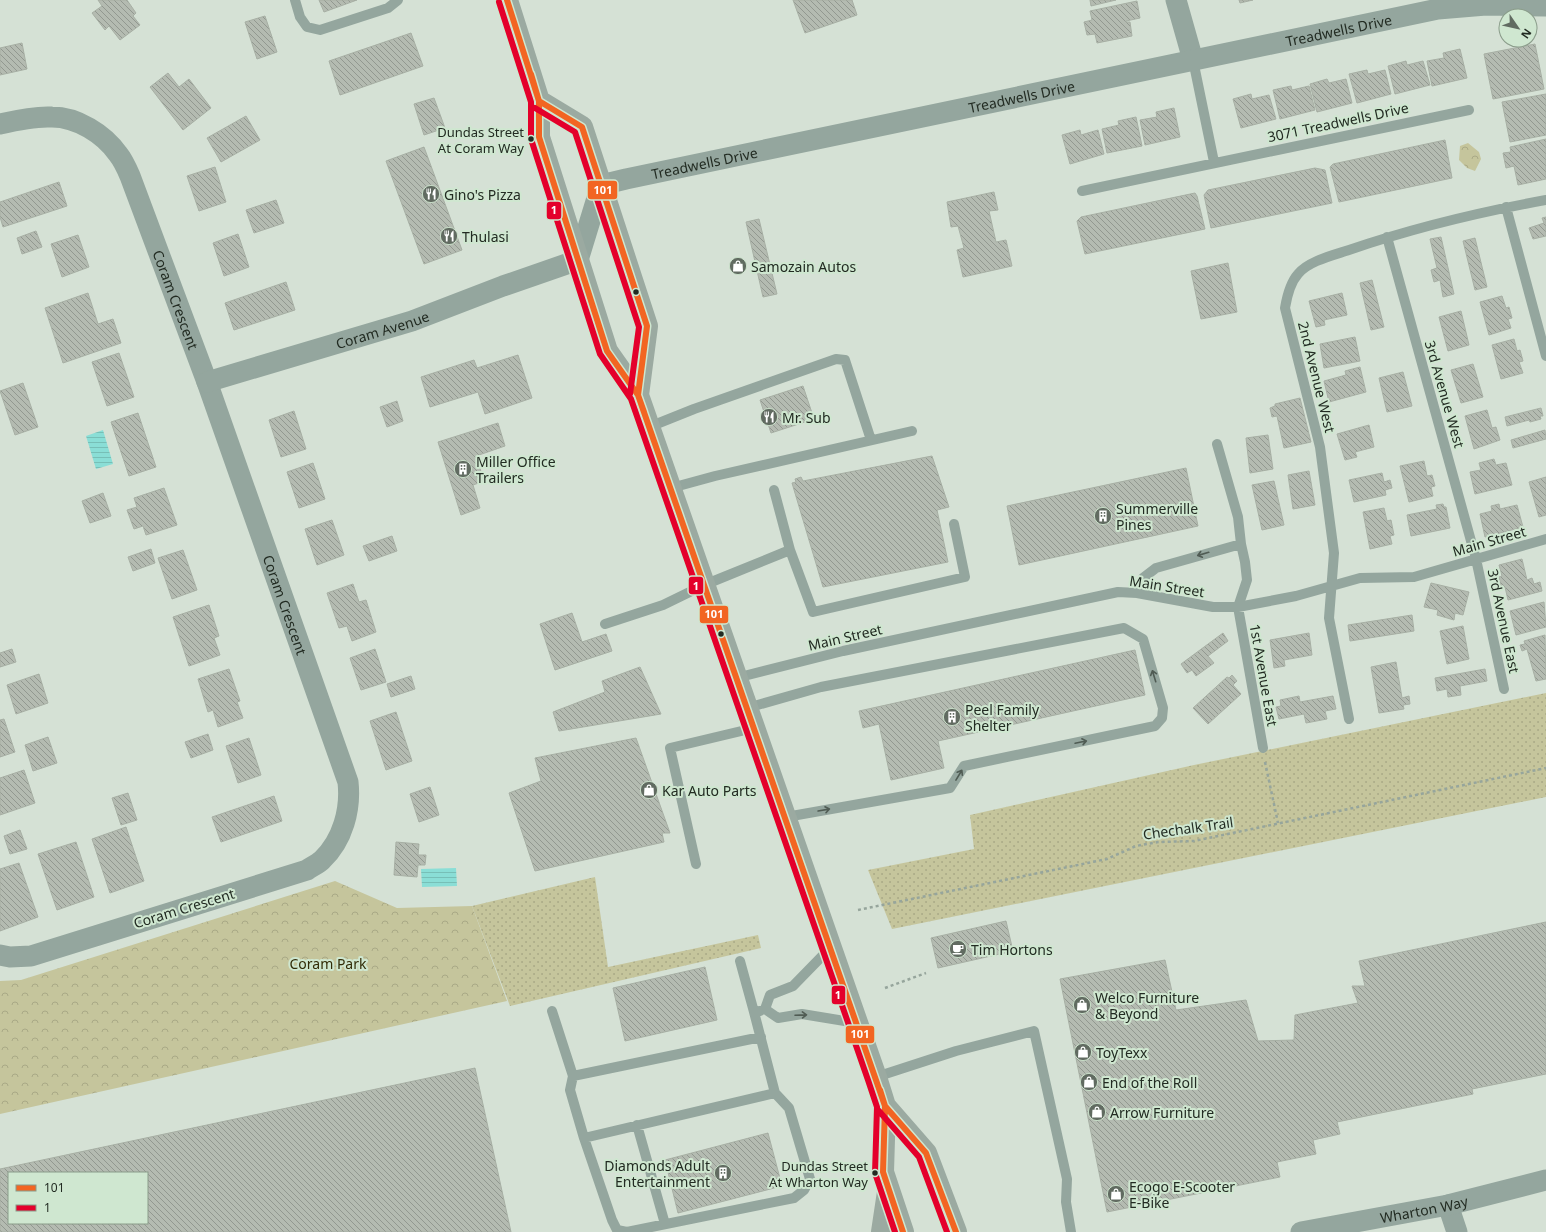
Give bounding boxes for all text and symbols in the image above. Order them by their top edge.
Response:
north arrow [1498,8,1538,48]
street label: Treadwells Drive [1284,9,1394,50]
text: N [1518,26,1535,42]
street label: Treadwells Drive [967,76,1077,117]
street label: 3071 Treadwells Drive [1266,98,1410,146]
place label: Dundas Street At Coram Way [437,123,524,157]
marker: Dundas Street At Coram Way [526,134,536,144]
street label: Treadwells Drive [649,142,759,183]
line badge: 101 [587,180,618,200]
text: 101 [594,182,612,197]
restaurant icon: Gino's Pizza [421,184,441,204]
place label: Gino's Pizza [444,185,521,204]
line badge: 1 [546,201,562,220]
text: 1 [551,202,557,217]
restaurant icon: Thulasi [439,226,459,246]
place label: Thulasi [462,227,509,246]
street label: Coram Crescent [149,247,203,352]
shop icon: Samozain Autos [728,256,748,276]
place label: Samozain Autos [751,257,856,276]
unlabelled marker [631,287,641,297]
street label: Coram Avenue [333,306,432,353]
street label: 2nd Avenue West [1294,319,1340,435]
street label: 3rd Avenue West [1421,338,1469,450]
restaurant icon: Mr. Sub [759,407,779,427]
place label: Mr. Sub [782,408,831,427]
place label: Miller Office Trailers [476,452,556,487]
building icon: Miller Office Trailers [453,459,473,479]
place label: Summerville Pines [1116,499,1198,534]
building icon: Summerville Pines [1093,506,1113,526]
street label: Main Street [1450,521,1528,561]
one-way arrow [1197,551,1210,559]
street label: Coram Crescent [259,552,312,657]
street label: 3rd Avenue East [1484,567,1524,675]
street label: Main Street [1128,571,1206,601]
line badge: 1 [688,576,704,595]
text: 1 [693,578,699,593]
line badge: 101 [699,605,729,624]
text: 101 [705,606,723,621]
street label: Main Street [806,619,884,655]
street label: 1st Avenue East [1246,622,1282,728]
unlabelled marker [716,629,726,639]
one-way arrow [1150,670,1157,683]
place label: Peel Family Shelter [965,700,1040,735]
building icon: Peel Family Shelter [942,707,962,727]
one-way arrow [1074,738,1087,746]
one-way arrow [955,769,963,781]
shop icon: Kar Auto Parts [639,780,659,800]
place label: Kar Auto Parts [662,781,757,800]
one-way arrow [817,806,830,814]
street label: Chechalk Trail [1142,812,1234,844]
street label: Coram Crescent [131,884,237,932]
cafe icon: Tim Hortons [948,939,968,959]
place label: Tim Hortons [971,940,1053,959]
park label: Coram Park [290,954,367,973]
line badge: 1 [831,985,846,1005]
text: 1 [835,987,841,1002]
place label: Welco Furniture & Beyond [1095,988,1199,1023]
shop icon: Welco Furniture & Beyond [1072,995,1092,1015]
one-way arrow [794,1012,807,1019]
line badge: 101 [845,1025,875,1044]
text: 101 [851,1026,869,1041]
shop icon: ToyTexx [1073,1042,1093,1062]
place label: ToyTexx [1096,1043,1148,1062]
shop icon: End of the Roll [1079,1072,1099,1092]
place label: End of the Roll [1102,1073,1197,1092]
shop icon: Arrow Furniture [1087,1102,1107,1122]
place label: Arrow Furniture [1110,1103,1214,1122]
place label: Diamonds Adult Entertainment [604,1156,710,1191]
place label: Dundas Street At Wharton Way [769,1157,868,1191]
building icon: Diamonds Adult Entertainment [713,1163,733,1183]
marker: Dundas Street At Wharton Way [870,1168,880,1178]
legend [8,1172,148,1224]
place label: Ecogo E-Scooter E-Bike [1129,1177,1235,1212]
text: 101 [44,1179,65,1196]
shop icon: Ecogo E-Scooter E-Bike [1106,1184,1126,1204]
street label: Wharton Way [1378,1191,1471,1227]
text: 1 [44,1199,51,1216]

